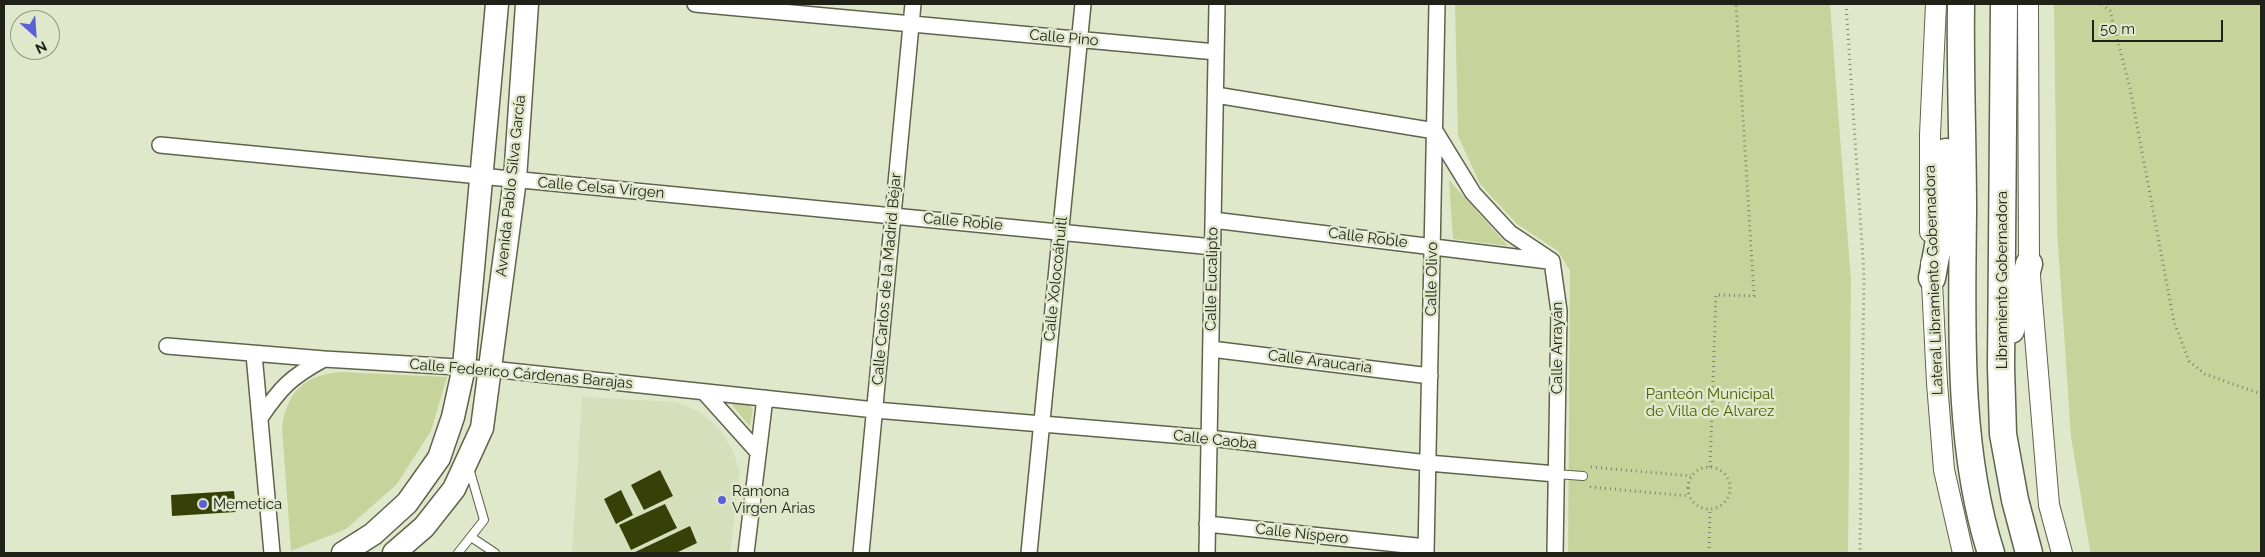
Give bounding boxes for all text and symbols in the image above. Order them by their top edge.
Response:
north arrow [10,10,60,60]
scale bar [2095,10,2226,42]
text: 50 m [2100,20,2135,38]
street label: Calle Pino [1029,26,1099,50]
text: N [33,38,49,57]
street label: Avenida Pablo Silva García [493,94,529,278]
street label: Lateral Libramiento Gobernadora [1921,165,1947,395]
street label: Calle Carlos de la Madrid Béjar [869,172,905,386]
street label: Calle Celsa Virgen [537,173,665,203]
street label: Libramiento Gobernadora [1993,191,2011,369]
street label: Calle Roble [922,210,1004,234]
street label: Calle Xolocoáhuitl [1040,216,1072,342]
street label: Calle Roble [1327,224,1409,252]
street label: Calle Eucalipto [1202,227,1222,331]
street label: Calle Olivo [1422,242,1442,316]
street label: Calle Arrayán [1548,302,1566,394]
street label: Calle Araucaria [1267,347,1373,377]
street label: Calle Federico Cárdenas Barajas [409,355,633,393]
park label: Panteón Municipal de Villa de Álvarez [1646,385,1774,420]
street label: Calle Caoba [1172,427,1258,453]
place label: Ramona Virgen Arias [732,482,815,517]
marker: Ramona Virgen Arias [716,494,728,506]
place label: Memetica [213,495,282,513]
marker: Memetica [197,498,209,510]
street label: Calle Níspero [1255,520,1349,548]

